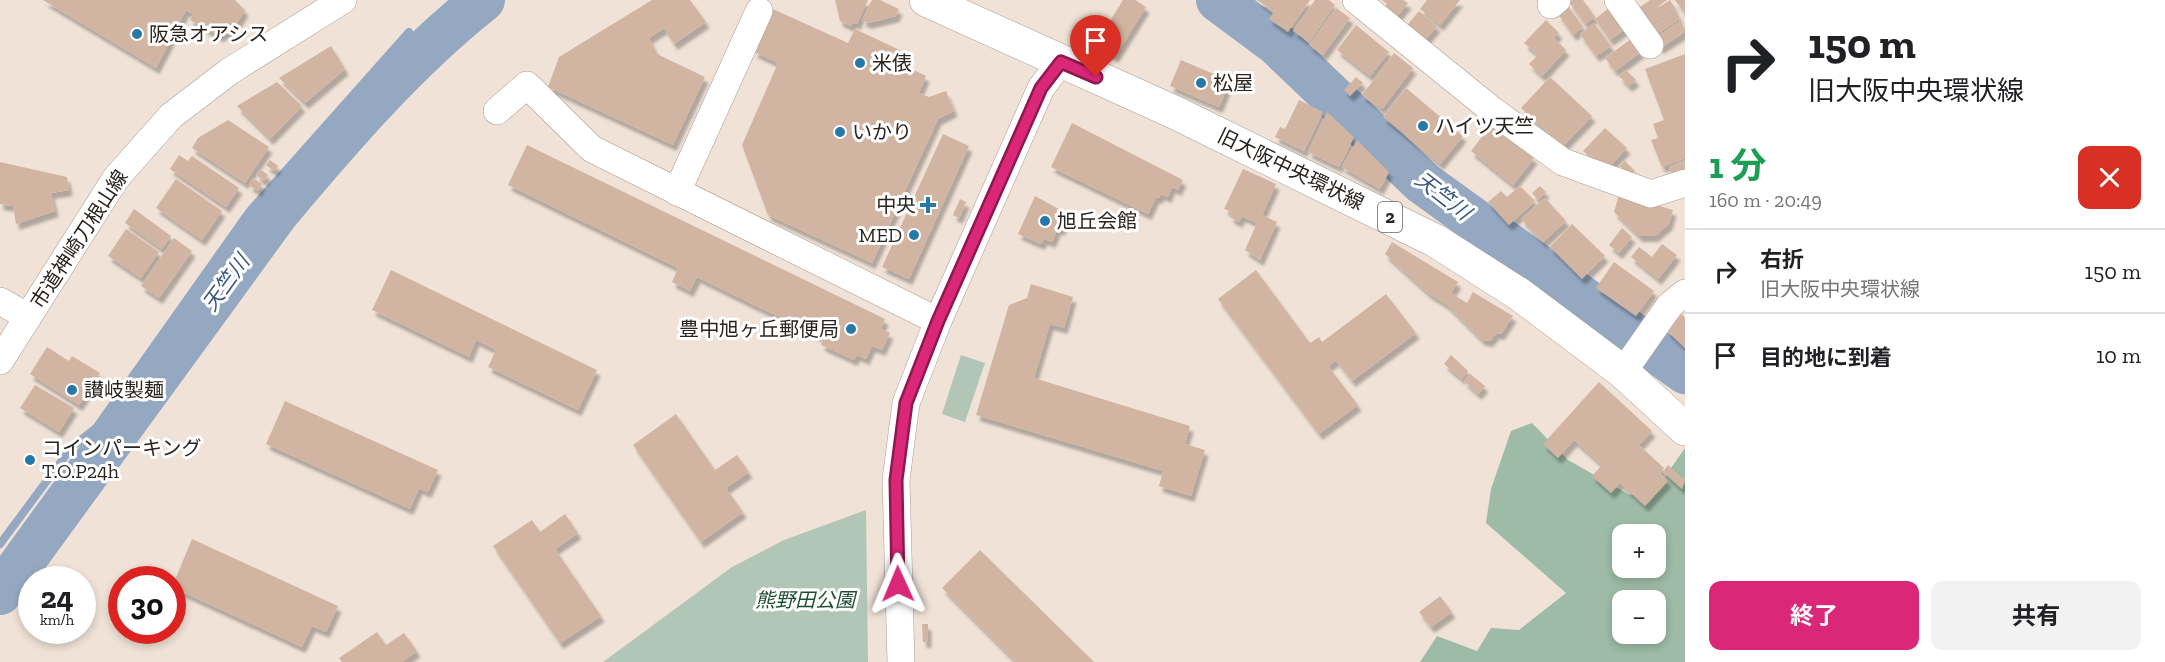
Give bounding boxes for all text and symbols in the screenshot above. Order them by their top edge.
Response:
pin [1070,15,1121,77]
text: 150 m [1808,18,1916,69]
place label: 阪急オアシス [149,22,268,46]
icon: arrive [1079,24,1112,57]
icon: right [1709,24,1787,102]
marker: 阪急オアシス [130,27,144,41]
place label: 米俵 [872,51,912,75]
marker: 米俵 [853,56,867,70]
place label: 松屋 [1213,71,1253,95]
text: 旧大阪中央環状線 [1808,75,2024,107]
marker: 松屋 [1194,76,1208,90]
place label: ハイツ天竺 [1435,114,1535,138]
marker: ハイツ天竺 [1416,119,1430,133]
place label: いかり [852,120,912,144]
street label: 旧大阪中央環状線 [1214,123,1368,215]
marker: いかり [833,125,847,139]
text: 1 分 [1709,144,1766,187]
button: close [2078,146,2141,209]
street label: 市道神崎刀根山線 [25,165,133,313]
water label: 天竺川 [1411,166,1477,226]
text: 160 m · 20:49 [1709,188,1822,212]
place label: 中央 [876,193,916,217]
marker: 中央 [921,198,935,212]
road number: 2 [1378,202,1402,232]
place label: 旭丘会館 [1057,209,1137,233]
marker: 旭丘会館 [1038,214,1052,228]
place label: MED [859,223,902,247]
marker: MED [907,228,921,242]
text: 右折 [1760,246,1804,273]
water label: 天竺川 [197,248,255,316]
icon: right [1709,255,1742,288]
text: 150 m [2085,258,2141,285]
text: 旧大阪中央環状線 [1760,277,1920,301]
place label: 豊中旭ヶ丘郵便局 [679,317,839,341]
marker: 豊中旭ヶ丘郵便局 [844,322,858,336]
icon: arrive [1709,339,1742,372]
text: 10 m [2096,342,2141,369]
text: 目的地に到着 [1760,344,1892,371]
place label: 讃岐製麺 [84,378,164,402]
marker: 讃岐製麺 [65,383,79,397]
place label: コインパーキング T.O.P24h [42,436,201,483]
marker: コインパーキング T.O.P24h [23,453,37,467]
map controls [1612,524,1666,644]
button: + [1612,524,1666,578]
position arrow [866,552,930,616]
speed limit sign: 30 [108,566,186,644]
text: 24 [40,580,74,616]
button: 終了 [1709,581,1919,650]
button: 共有 [1931,581,2141,650]
park label: 熊野田公園 [755,588,858,612]
button: − [1612,590,1666,644]
text: km/h [40,611,74,629]

